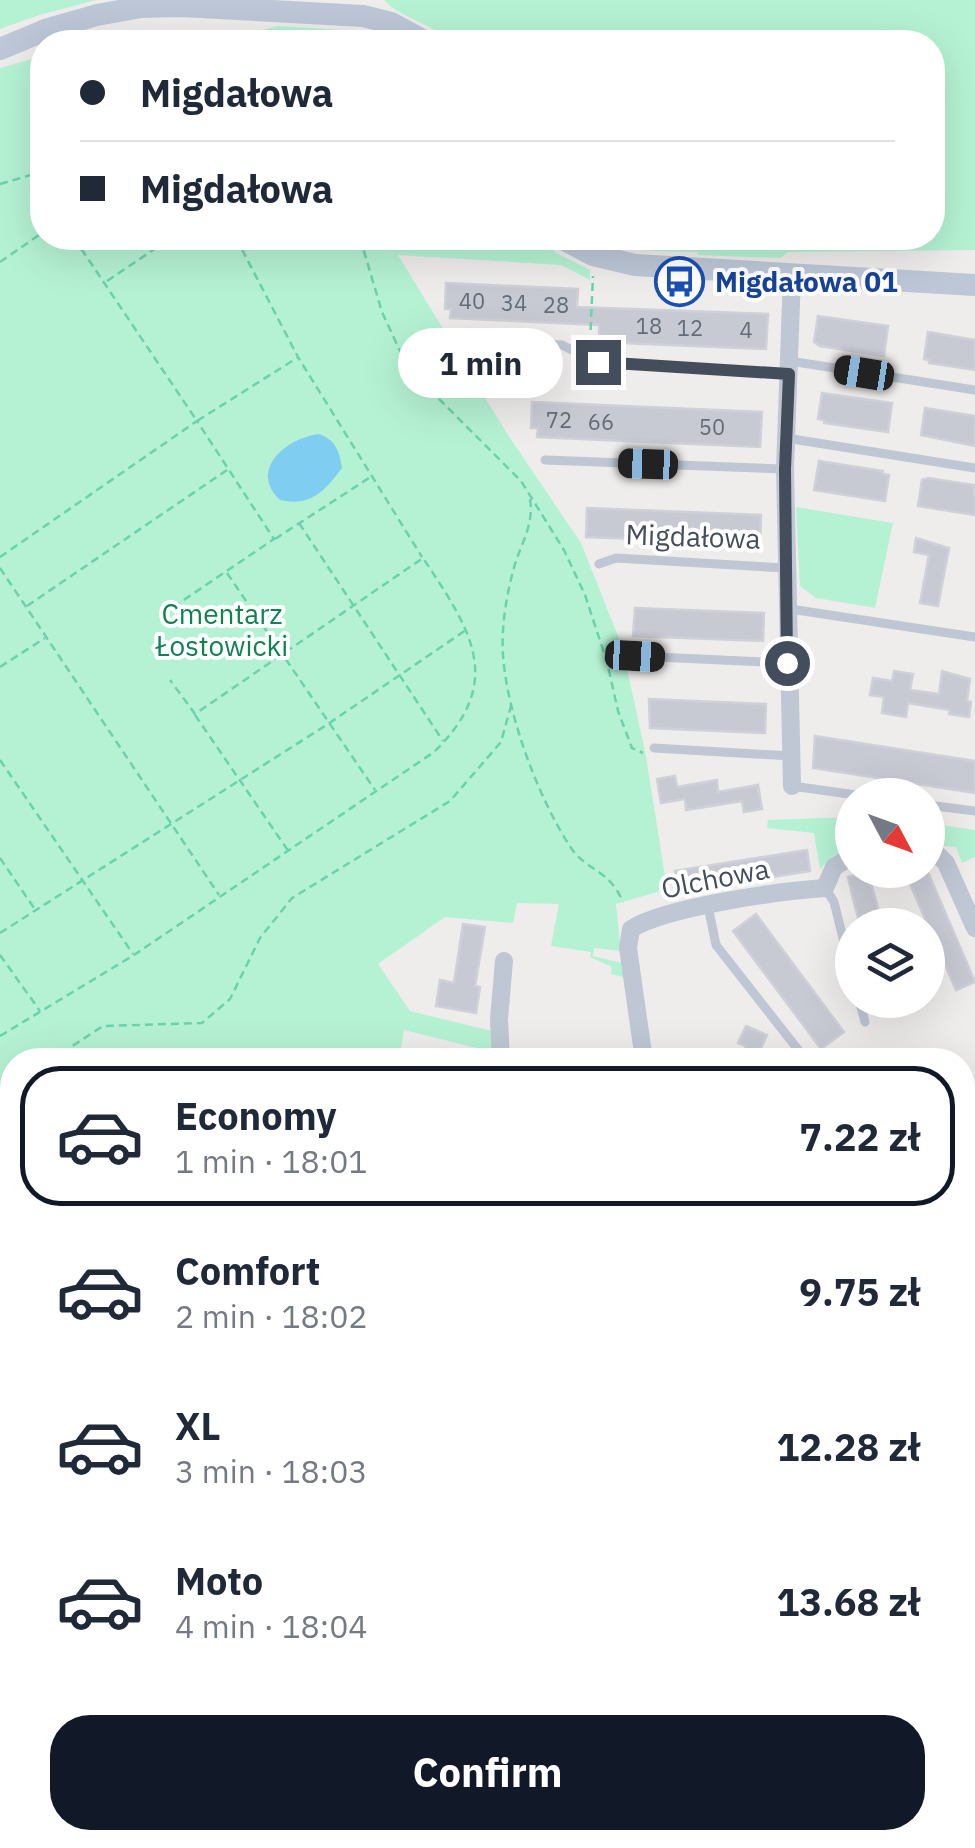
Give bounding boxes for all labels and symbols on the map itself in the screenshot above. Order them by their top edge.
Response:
bus stop icon: Migdałowa 01 [654,255,706,307]
place label: Migdałowa 01 [715,263,898,300]
house number: 40 [459,286,485,315]
house number: 34 [501,288,527,317]
house number: 28 [543,290,569,319]
house number: 18 [636,311,662,340]
house number: 12 [677,313,703,342]
house number: 4 [739,315,753,344]
callout: 1 min [398,327,563,397]
route end [576,340,621,385]
car [832,353,896,393]
house number: 72 [546,405,572,434]
house number: 66 [588,407,614,436]
house number: 50 [699,412,725,441]
car [617,448,679,480]
street label: Migdałowa [625,515,761,557]
park label: Cmentarz Łostowicki [155,595,288,664]
car [604,639,666,673]
route start [765,641,810,686]
north arrow [835,778,945,888]
street label: Olchowa [658,849,772,907]

